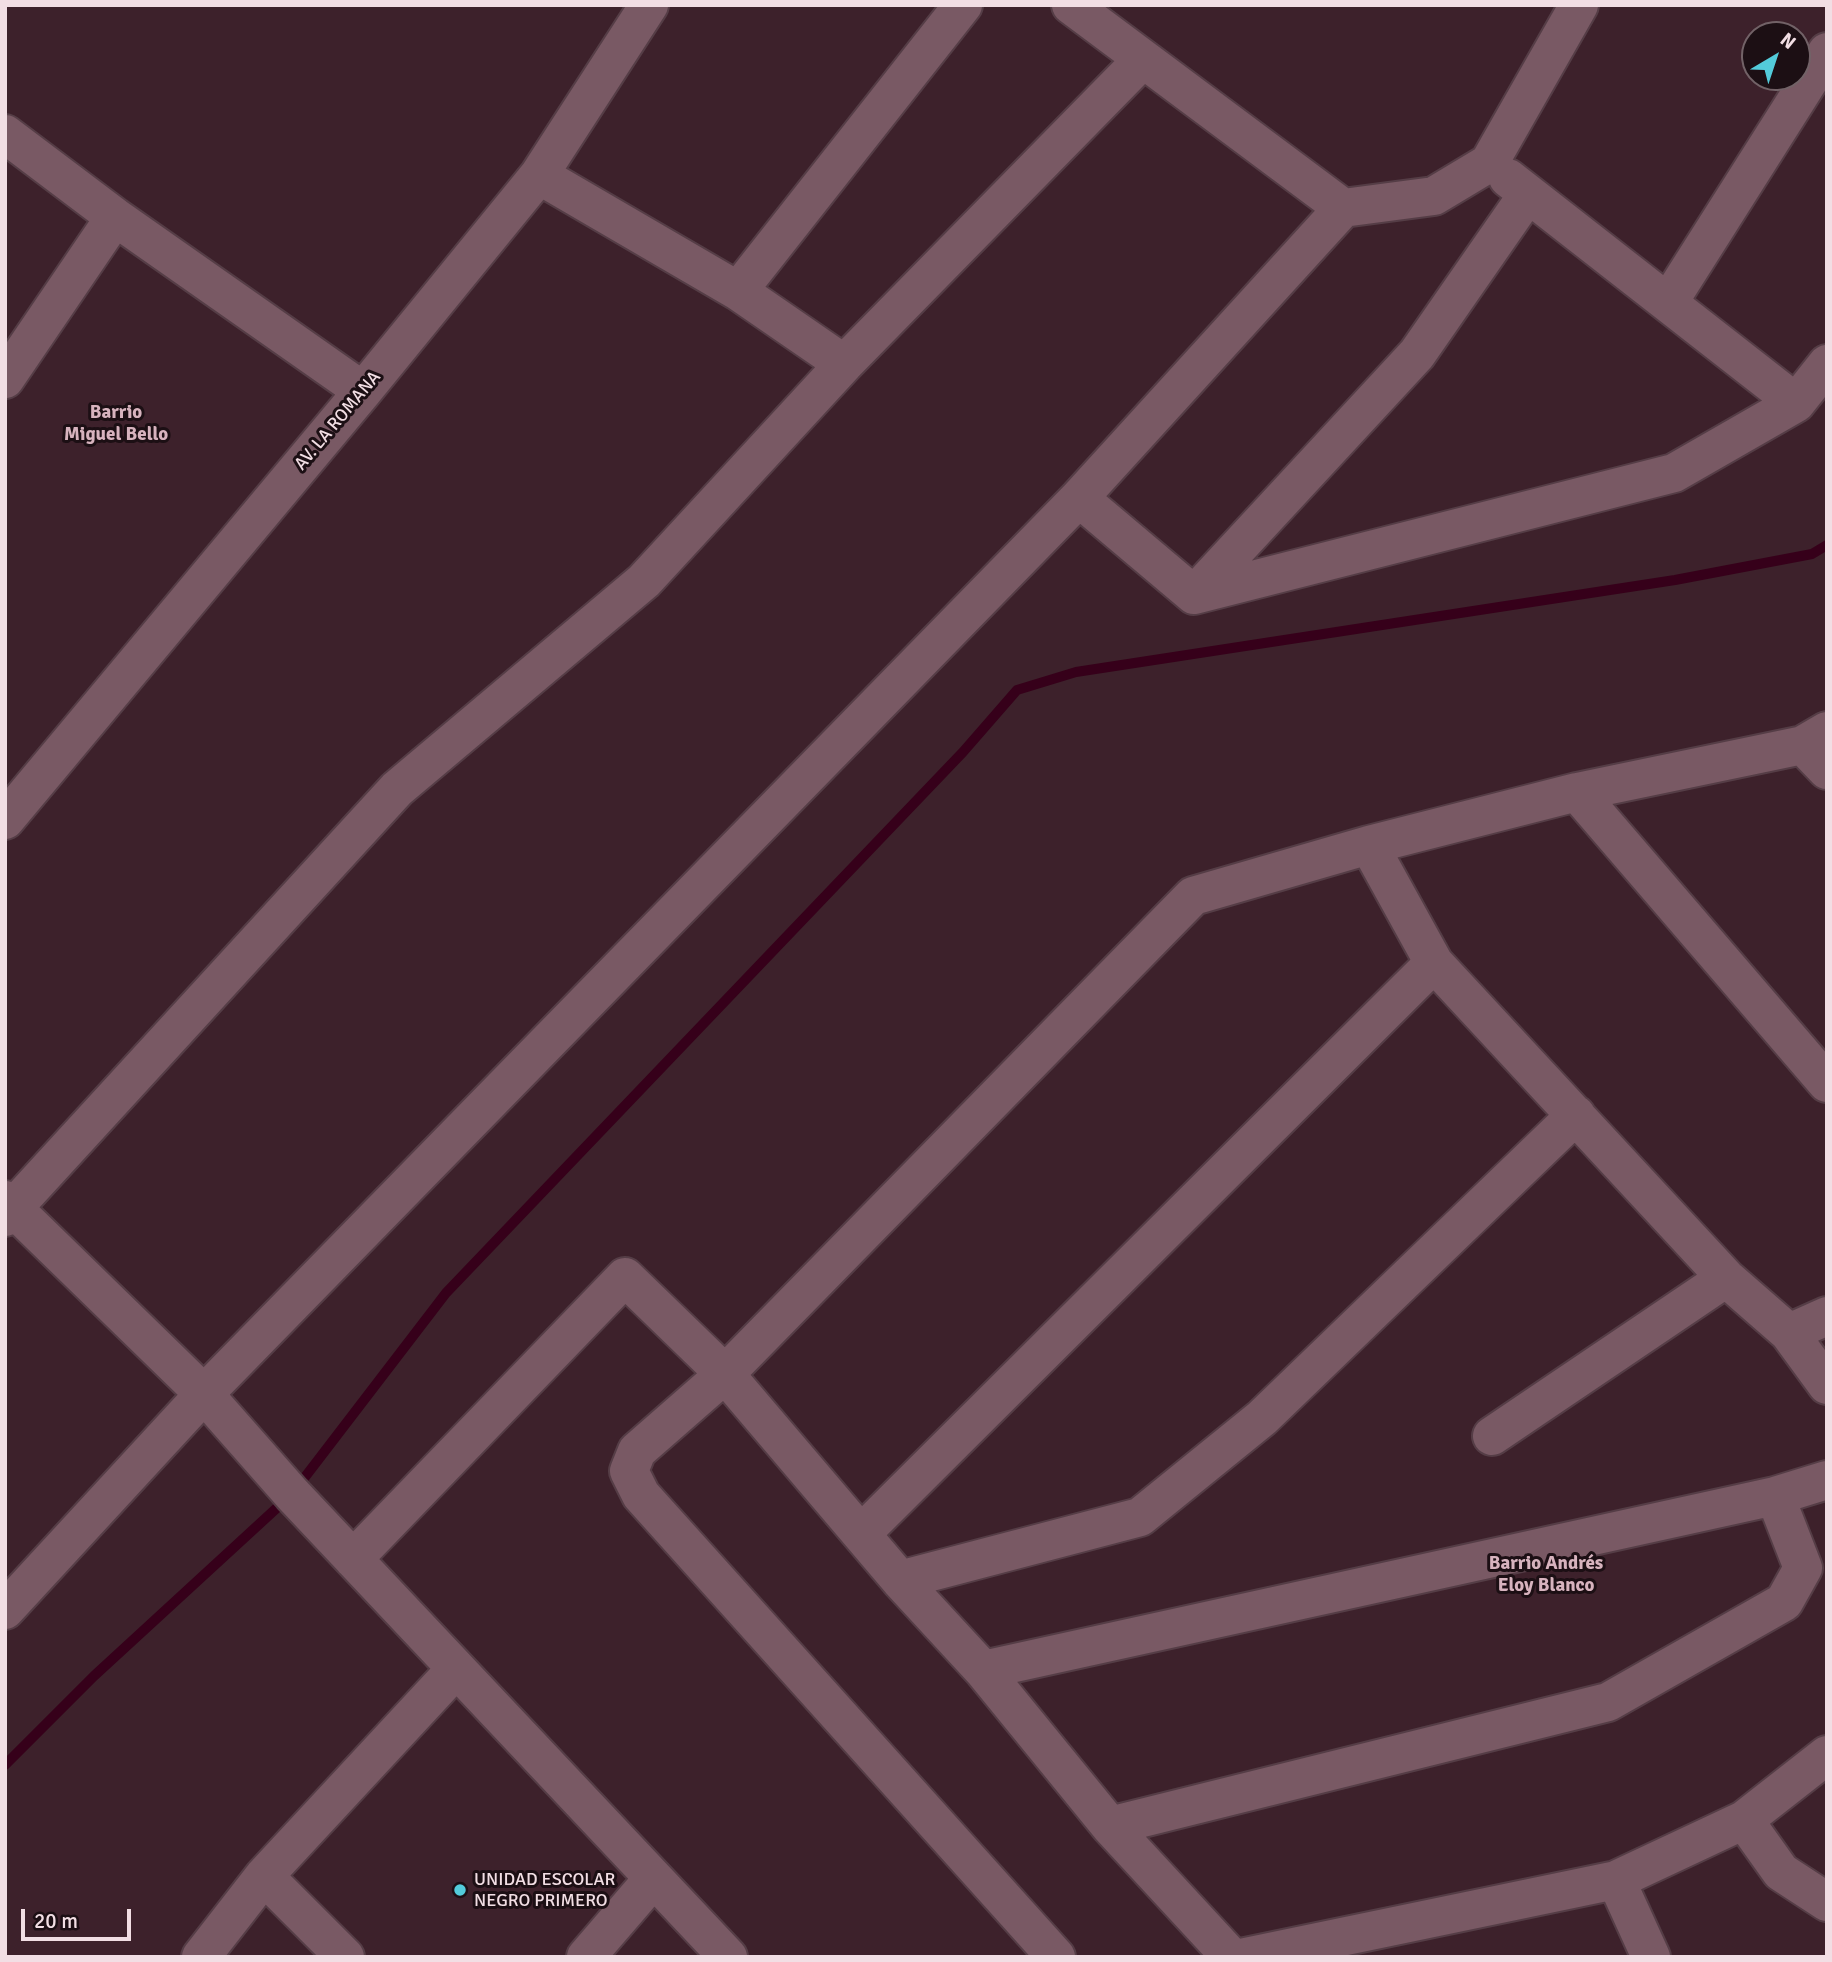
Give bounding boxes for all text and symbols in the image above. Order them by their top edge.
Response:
north arrow [1741,21,1811,91]
text: N [1775,28,1801,55]
street label: AV. LA ROMANA [290,367,386,475]
district label: Barrio Miguel Bello [64,402,168,446]
district label: Barrio Andrés Eloy Blanco [1489,1553,1603,1597]
place label: UNIDAD ESCOLAR NEGRO PRIMERO [474,1869,615,1912]
marker: UNIDAD ESCOLAR NEGRO PRIMERO [452,1882,468,1898]
scale bar [24,1896,135,1940]
text: 20 m [34,1908,78,1934]

